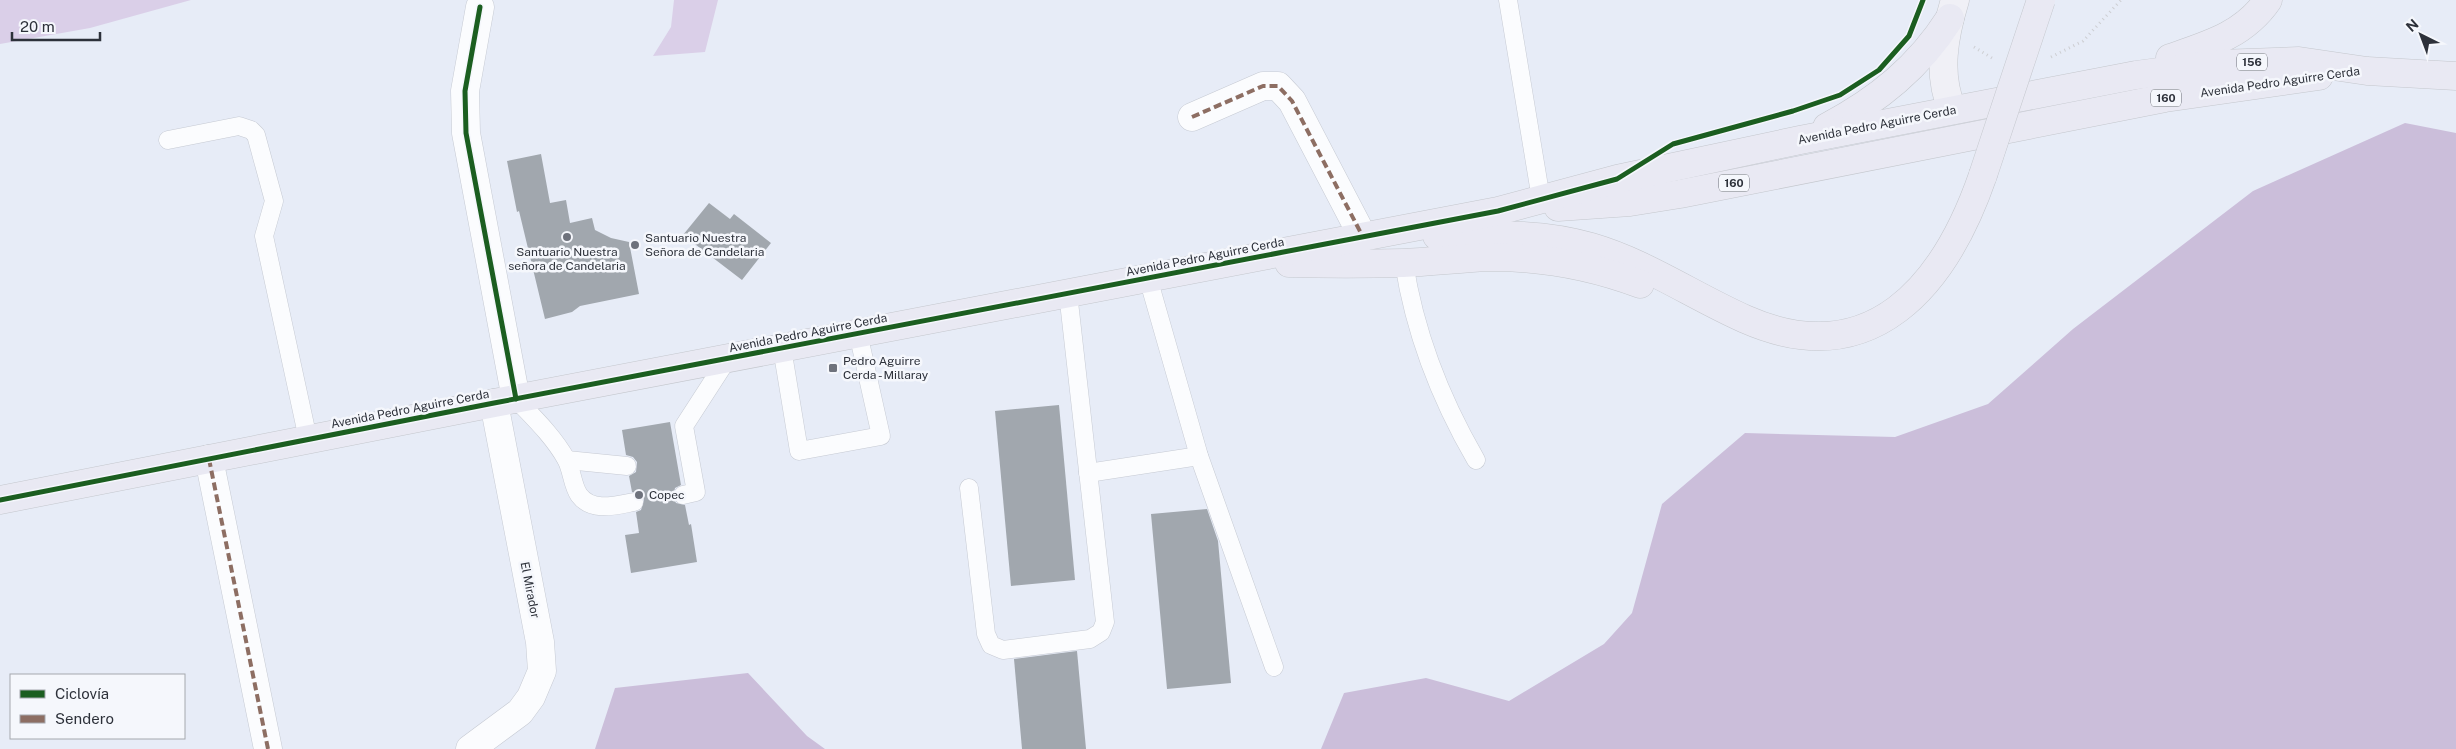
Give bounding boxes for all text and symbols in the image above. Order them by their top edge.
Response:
scale bar [12,10,100,42]
north arrow [2396,10,2446,60]
text: N [2403,16,2422,35]
text: 20 m [20,18,55,35]
road number: 156 [2237,54,2267,70]
street label: Avenida Pedro Aguirre Cerda [2199,64,2361,100]
road number: 160 [2151,90,2181,106]
street label: Avenida Pedro Aguirre Cerda [1797,103,1957,147]
road number: 160 [1719,174,1749,192]
marker: Santuario Nuestra señora de Candelaria [561,231,573,243]
place label: Santuario Nuestra Señora de Candelaria [645,231,764,259]
street label: Avenida Pedro Aguirre Cerda [1125,235,1285,279]
marker: Santuario Nuestra Señora de Candelaria [629,239,641,251]
place label: Santuario Nuestra señora de Candelaria [508,245,626,273]
street label: Avenida Pedro Aguirre Cerda [728,311,888,355]
place label: Pedro Aguirre Cerda - Millaray [843,354,929,382]
marker: Pedro Aguirre Cerda - Millaray [827,362,839,374]
street label: Avenida Pedro Aguirre Cerda [330,387,490,431]
place label: Copec [649,488,685,502]
marker: Copec [633,489,645,501]
street label: El Mirador [518,561,542,620]
legend [10,674,185,739]
text: Ciclovía [55,685,109,702]
text: Sendero [55,710,114,727]

